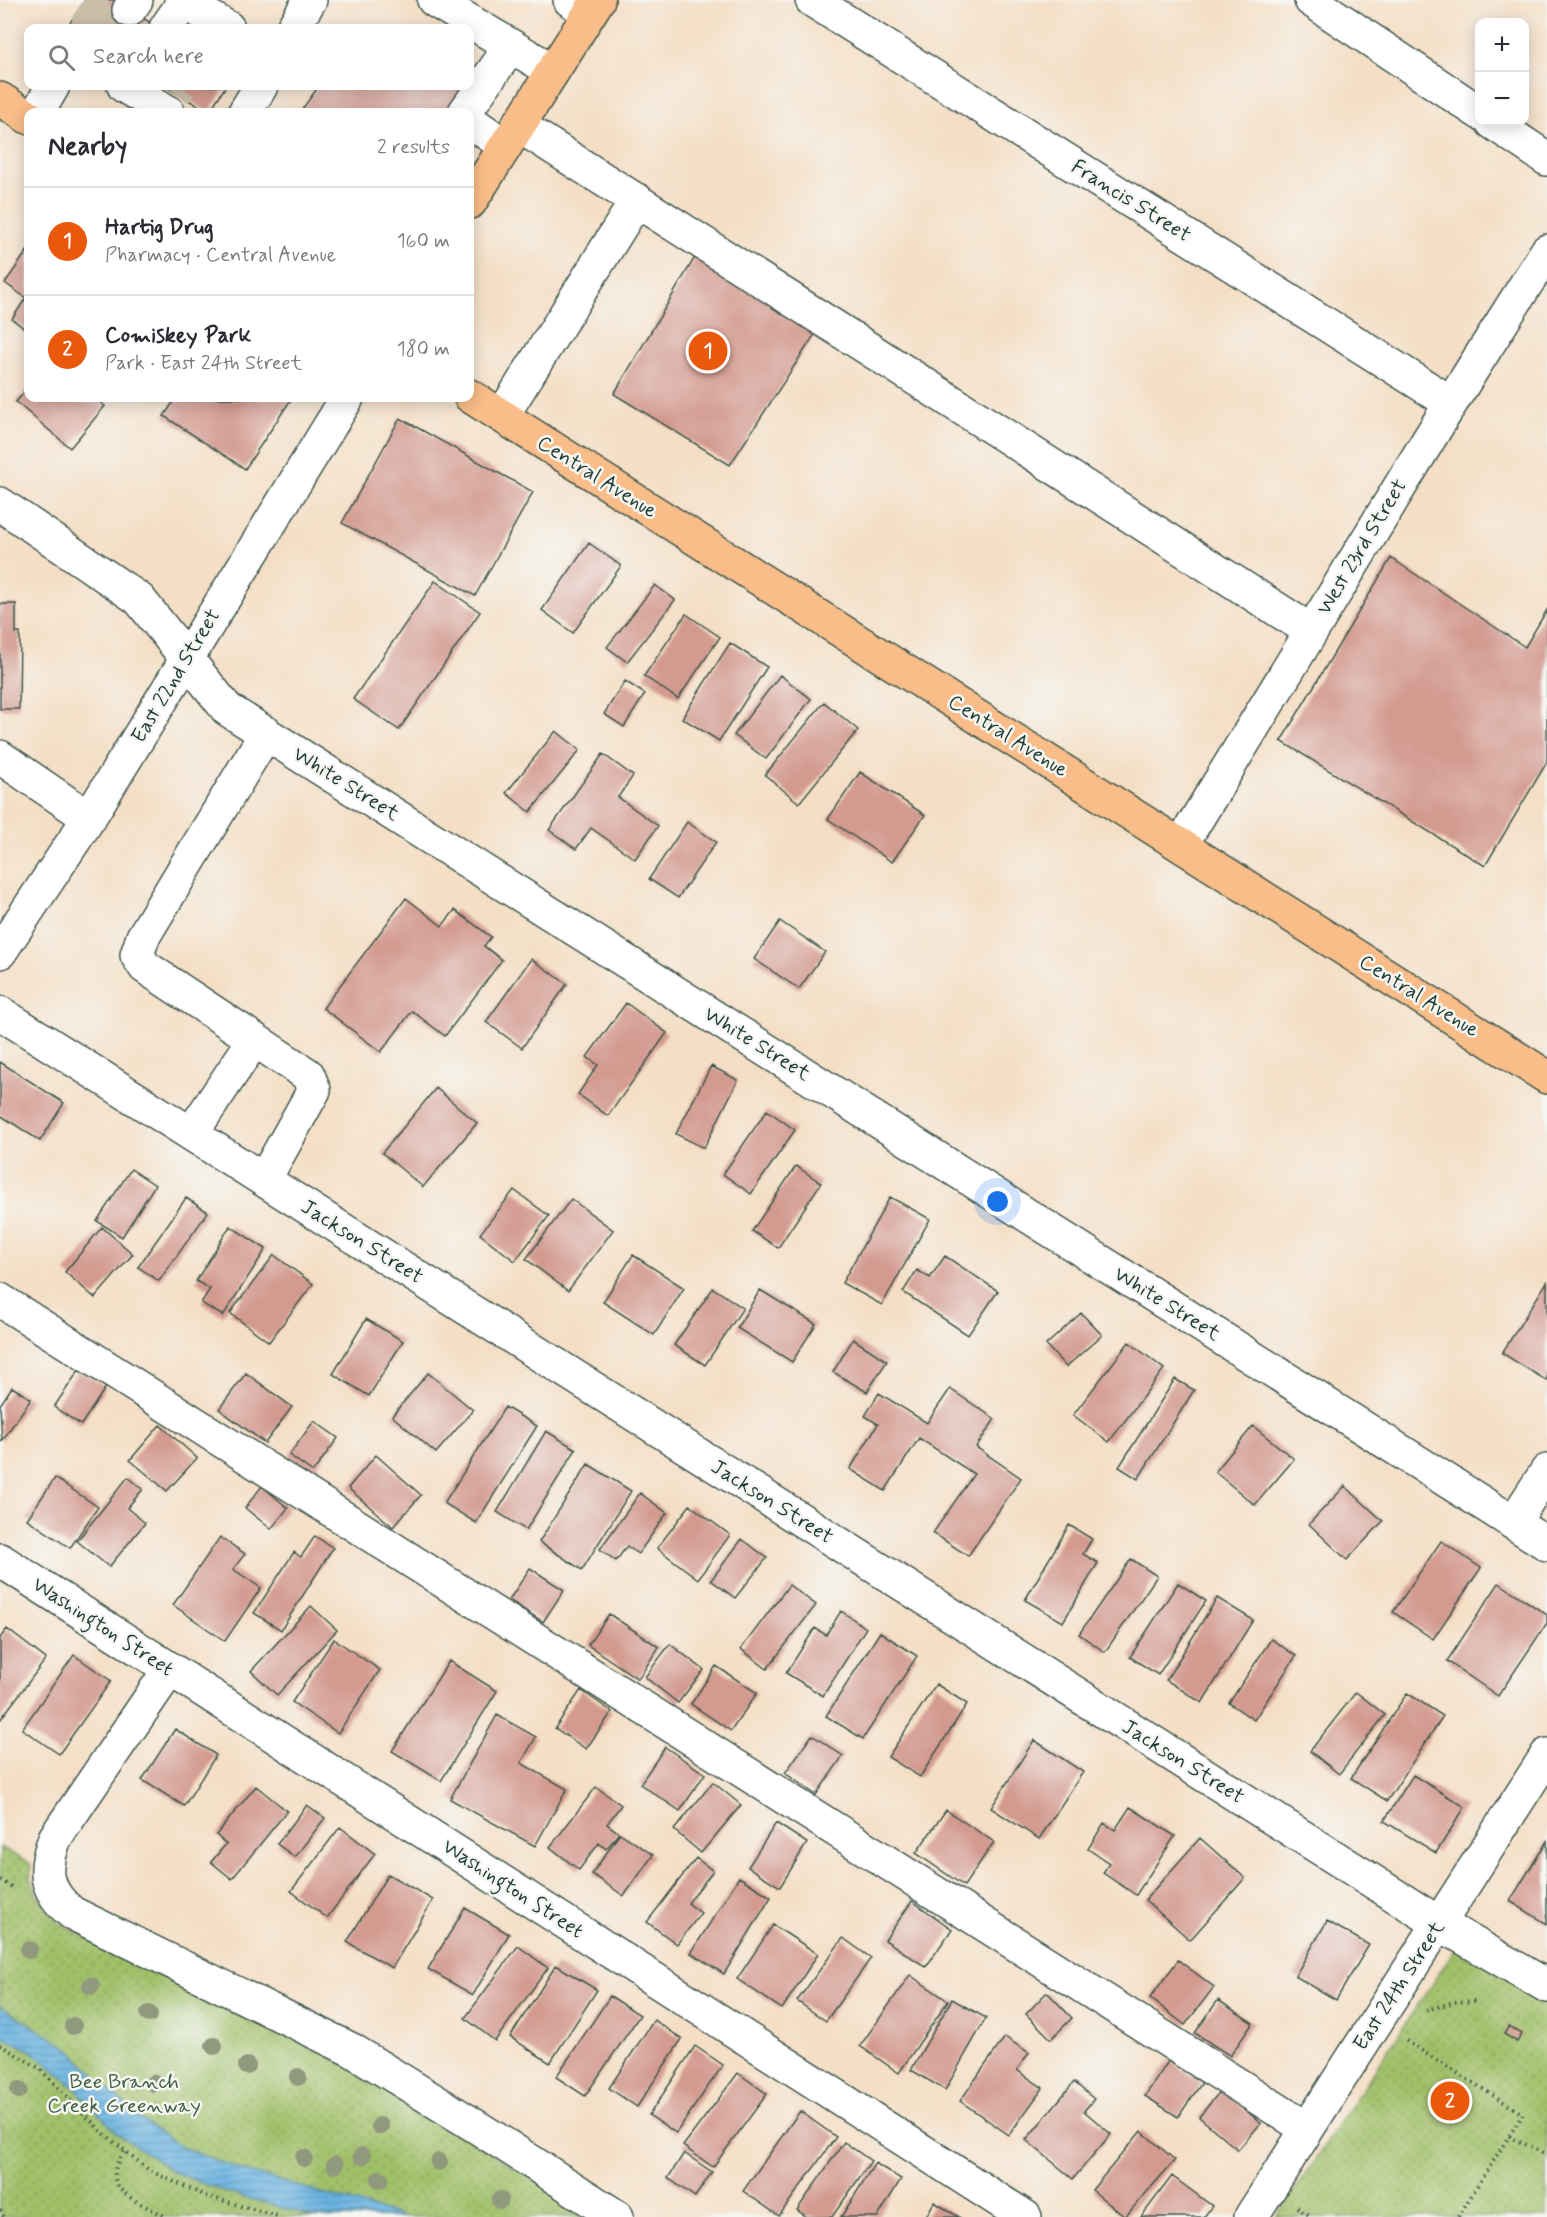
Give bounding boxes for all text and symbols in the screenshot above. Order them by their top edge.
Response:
map controls [1475,18,1529,126]
button: + [1475,18,1529,72]
search box [24,24,474,90]
icon: search [45,41,78,74]
text: Search here [93,43,204,71]
button: − [1475,72,1529,126]
text: Nearby [48,130,127,164]
text: 2 results [377,134,450,161]
street label: Francis Street [1066,153,1196,249]
text: Hartig Drug [105,214,214,242]
text: 1 [63,228,72,255]
text: 160 m [397,228,450,255]
text: Pharmacy · Central Avenue [105,242,336,269]
text: Comiskey Park [105,322,251,350]
pin: 1 [688,328,728,374]
text: 2 [63,336,72,363]
text: 180 m [397,336,450,363]
text: Park · East 24th Street [105,350,302,377]
street label: Central Avenue [532,429,662,525]
street label: West 23rd Street [1310,474,1414,620]
street label: East 22nd Street [125,604,227,748]
street label: Central Avenue [943,688,1073,784]
street label: White Street [287,740,405,828]
street label: Central Avenue [1354,948,1484,1044]
street label: White Street [698,1000,816,1088]
your location [983,1187,1012,1216]
street label: Jackson Street [295,1193,429,1291]
street label: White Street [1108,1260,1226,1348]
street label: Jackson Street [705,1453,839,1551]
street label: Washington Street [26,1571,179,1685]
street label: Jackson Street [1116,1713,1250,1811]
street label: Washington Street [436,1833,589,1947]
street label: East 24th Street [1347,1915,1452,2056]
park label: Bee Branch Creek Greenway [47,2068,201,2120]
pin: 2 [1430,2078,1470,2124]

